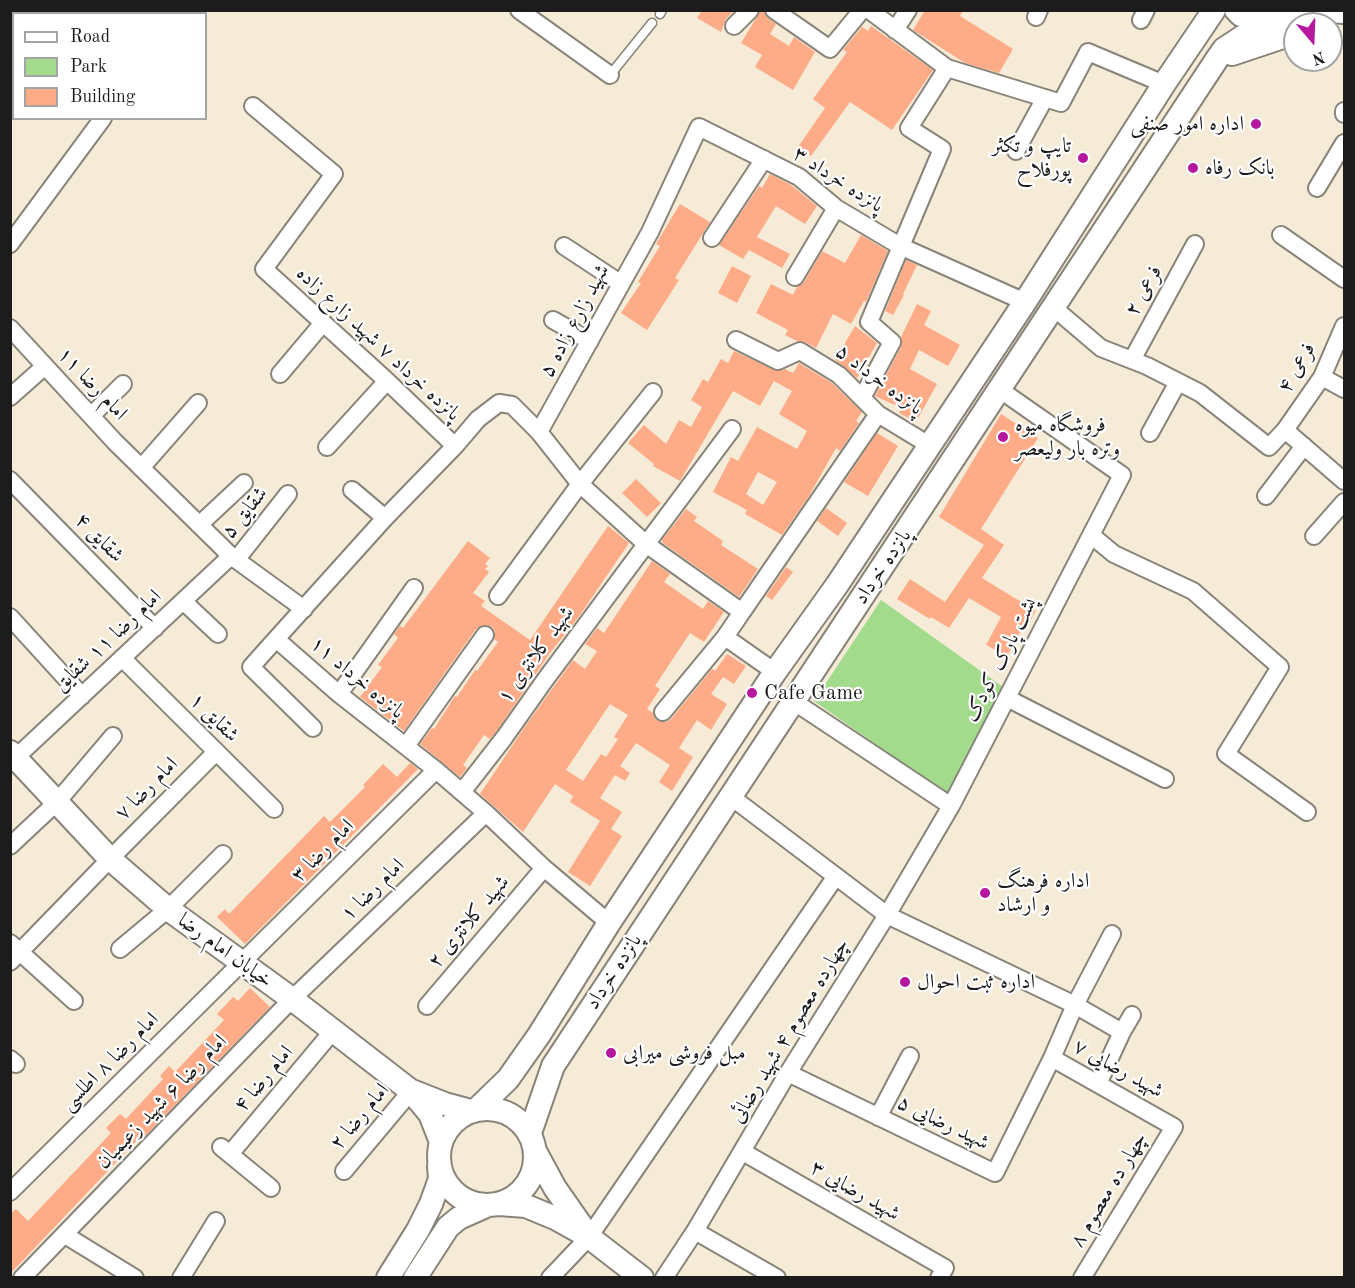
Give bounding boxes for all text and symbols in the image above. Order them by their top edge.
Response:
legend [12,12,207,120]
north arrow [1283,12,1343,72]
text: Road [70,28,110,46]
text: N [1310,48,1327,67]
text: Park [70,58,107,76]
text: Building [70,88,135,106]
place label: اداره امور صنفی [1130,111,1244,137]
marker: اداره امور صنفی [1249,117,1263,131]
place label: تایپ و تکثر پورفلاح [992,133,1071,183]
street label: پانزده خرداد ۳ [788,141,888,219]
marker: تایپ و تکثر پورفلاح [1076,151,1090,165]
place label: بانک رفاه [1205,155,1275,181]
marker: بانک رفاه [1186,161,1200,175]
street label: شهید زارع زاده ۵ [535,260,615,382]
street label: پانزده خرداد ۷ شهید زارع زاده [291,261,465,427]
street label: فرعی ۲ [1120,261,1168,321]
street label: فرعی ۴ [1273,338,1321,398]
street label: پانزده خرداد ۵ [830,339,928,421]
street label: امام رضا ۱۱ [52,342,132,426]
place label: فروشگاه میوه وتره بار ولیعصر [1015,412,1120,462]
marker: فروشگاه میوه وتره بار ولیعصر [996,430,1010,444]
street label: شقایق ۵ [216,482,274,544]
street label: شقایق ۴ [69,508,129,568]
street label: پانزده خرداد [849,525,917,609]
street label: امام رضا ۱۱ شقایق [49,585,167,697]
street label: پشت پارک کودک [959,594,1043,726]
street label: شهید کلانتری ۱ [492,602,580,708]
street label: پانزده خرداد ۱۱ [305,631,409,725]
place label: Cafe Game [764,680,863,706]
marker: Cafe Game [745,686,759,700]
street label: شقایق ۱ [184,688,244,748]
street label: امام رضا ۷ [110,752,184,826]
street label: امام رضا ۳ [286,814,360,888]
street label: امام رضا ۱ [336,854,410,926]
place label: اداره فرهنگ و ارشاد [997,868,1089,918]
street label: شهید کلانتری ۲ [423,870,515,974]
marker: اداره فرهنگ و ارشاد [978,886,992,900]
street label: خیابان امام رضا [173,908,277,994]
street label: پانزده خرداد [580,929,648,1015]
street label: چهارده معصوم ۴ شهید رضائی [725,934,855,1128]
place label: اداره ثبت احوال [917,969,1035,995]
marker: اداره ثبت احوال [898,975,912,989]
street label: امام رضا ۸ اطلسی [56,1008,164,1116]
street label: امام رضا ۶ شهید زعیمیان [91,1029,233,1175]
street label: شهید رضایی ۷ [1069,1034,1167,1104]
place label: مبل فروشی میرابی [623,1040,746,1066]
street label: امام رضا ۴ [229,1041,299,1117]
marker: مبل فروشی میرابی [604,1046,618,1060]
street label: امام رضا ۲ [325,1079,395,1155]
street label: شهید رضایی ۵ [893,1090,993,1156]
street label: چهار ده معصوم ۸ [1065,1128,1153,1252]
street label: شهید رضایی ۳ [806,1155,904,1227]

